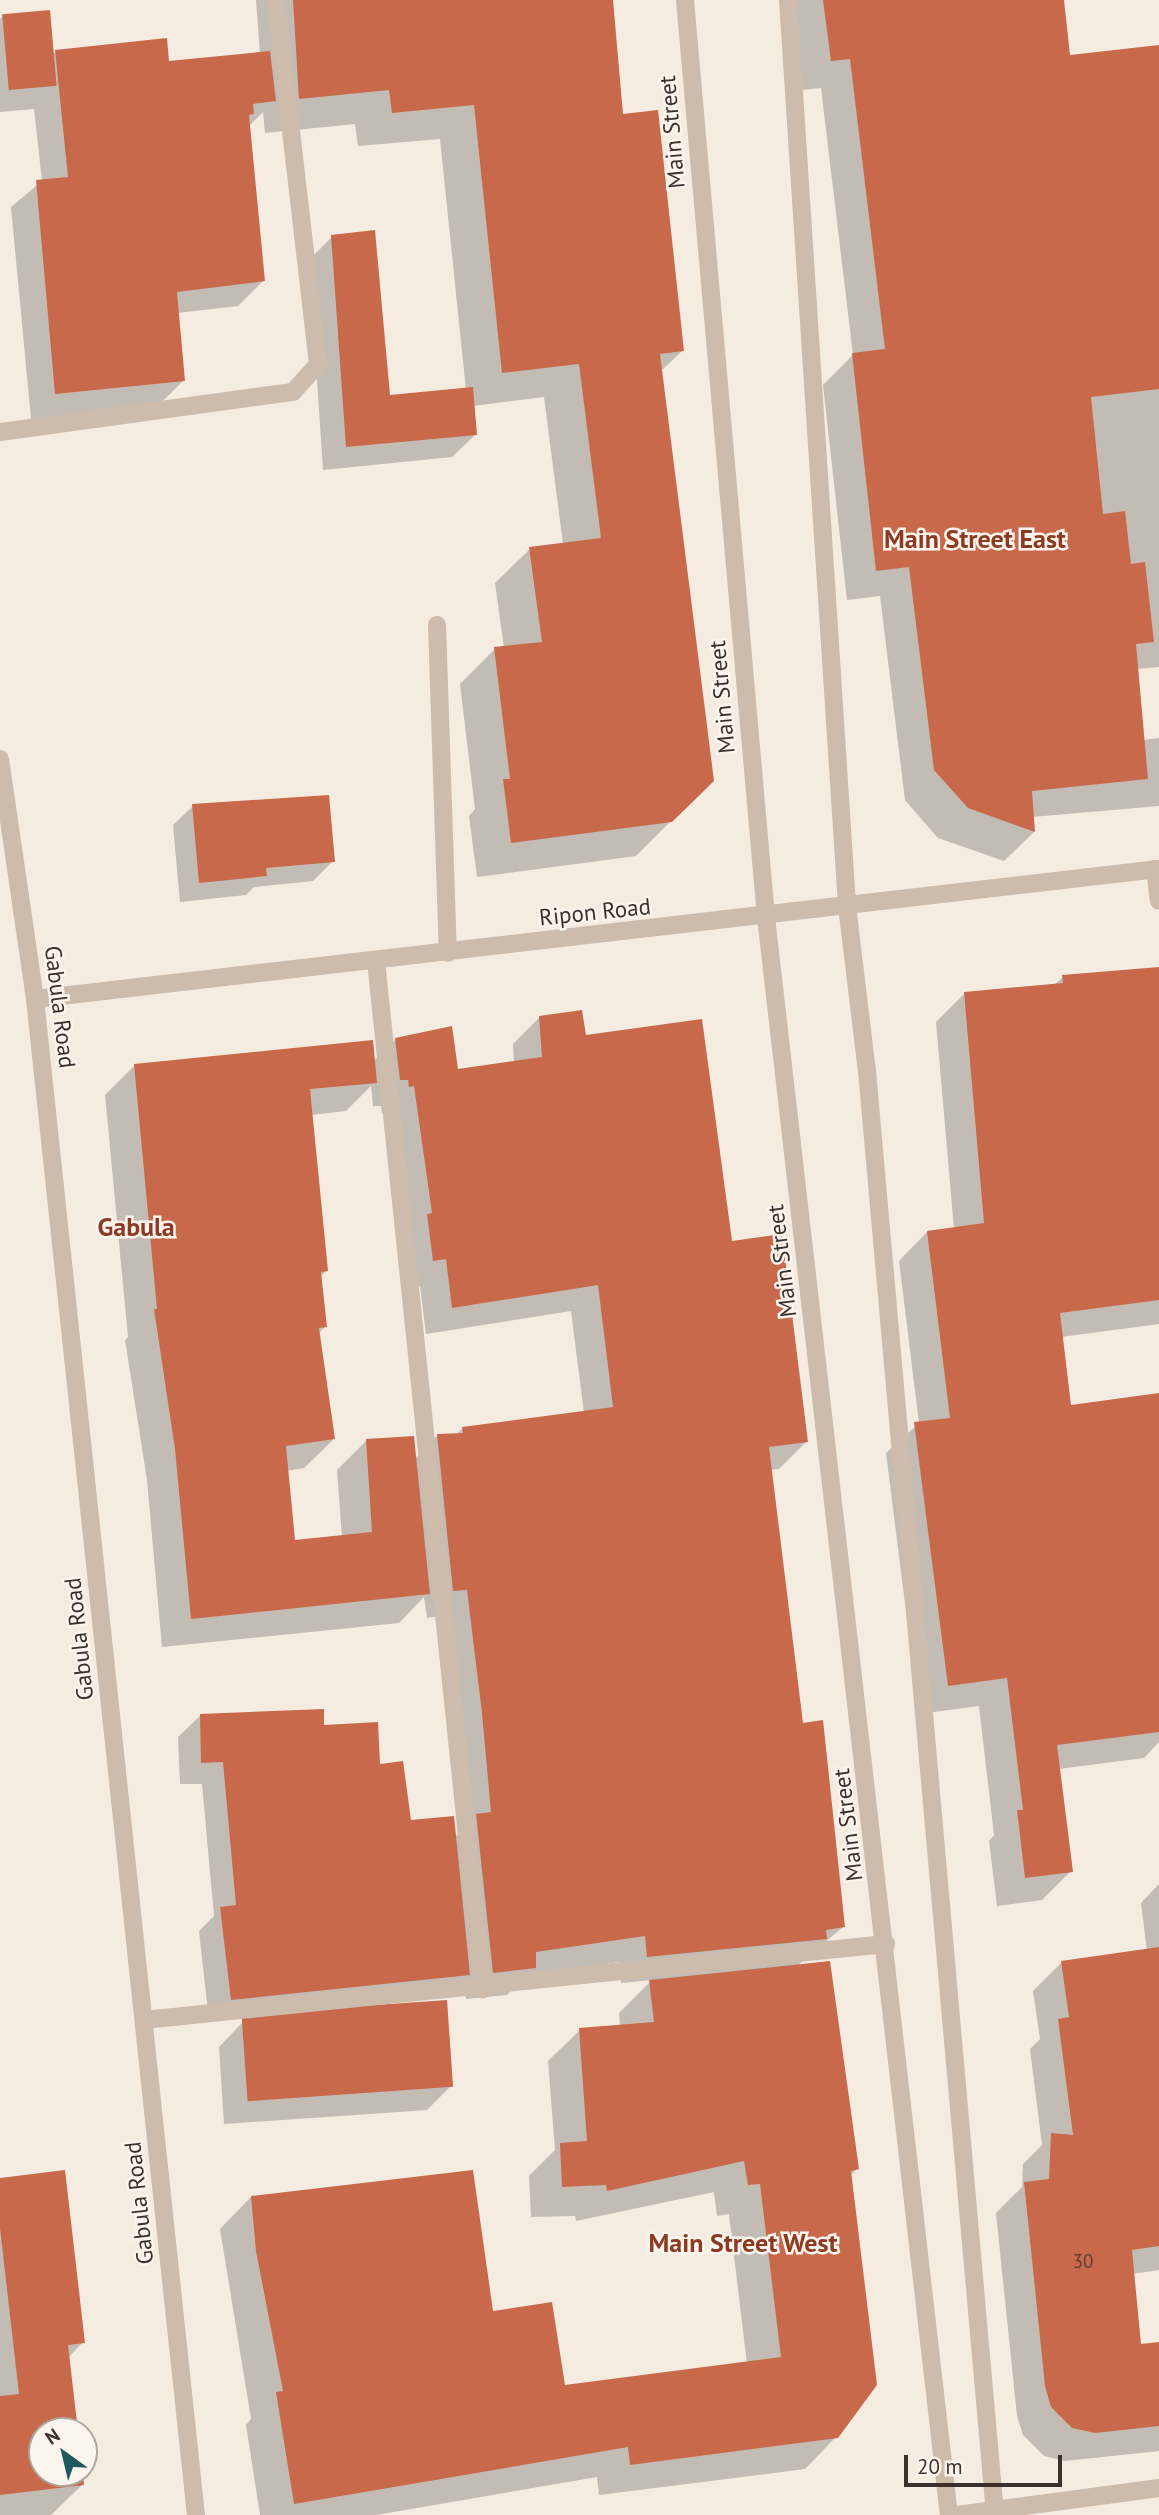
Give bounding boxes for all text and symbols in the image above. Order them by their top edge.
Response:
street label: Main Street [653,74,691,190]
district label: Main Street East [884,523,1066,555]
street label: Main Street [703,639,741,755]
street label: Ripon Road [538,892,652,932]
street label: Gabula Road [39,944,81,1070]
street label: Main Street [761,1203,803,1319]
district label: Gabula [97,1211,175,1243]
street label: Gabula Road [59,1576,99,1702]
street label: Main Street [827,1767,869,1883]
street label: Gabula Road [119,2140,159,2266]
district label: Main Street West [648,2227,838,2259]
house number: 30 [1073,2251,1093,2273]
north arrow [28,2417,98,2487]
text: N [40,2423,64,2450]
scale bar [907,2442,1064,2486]
text: 20 m [917,2453,963,2480]

